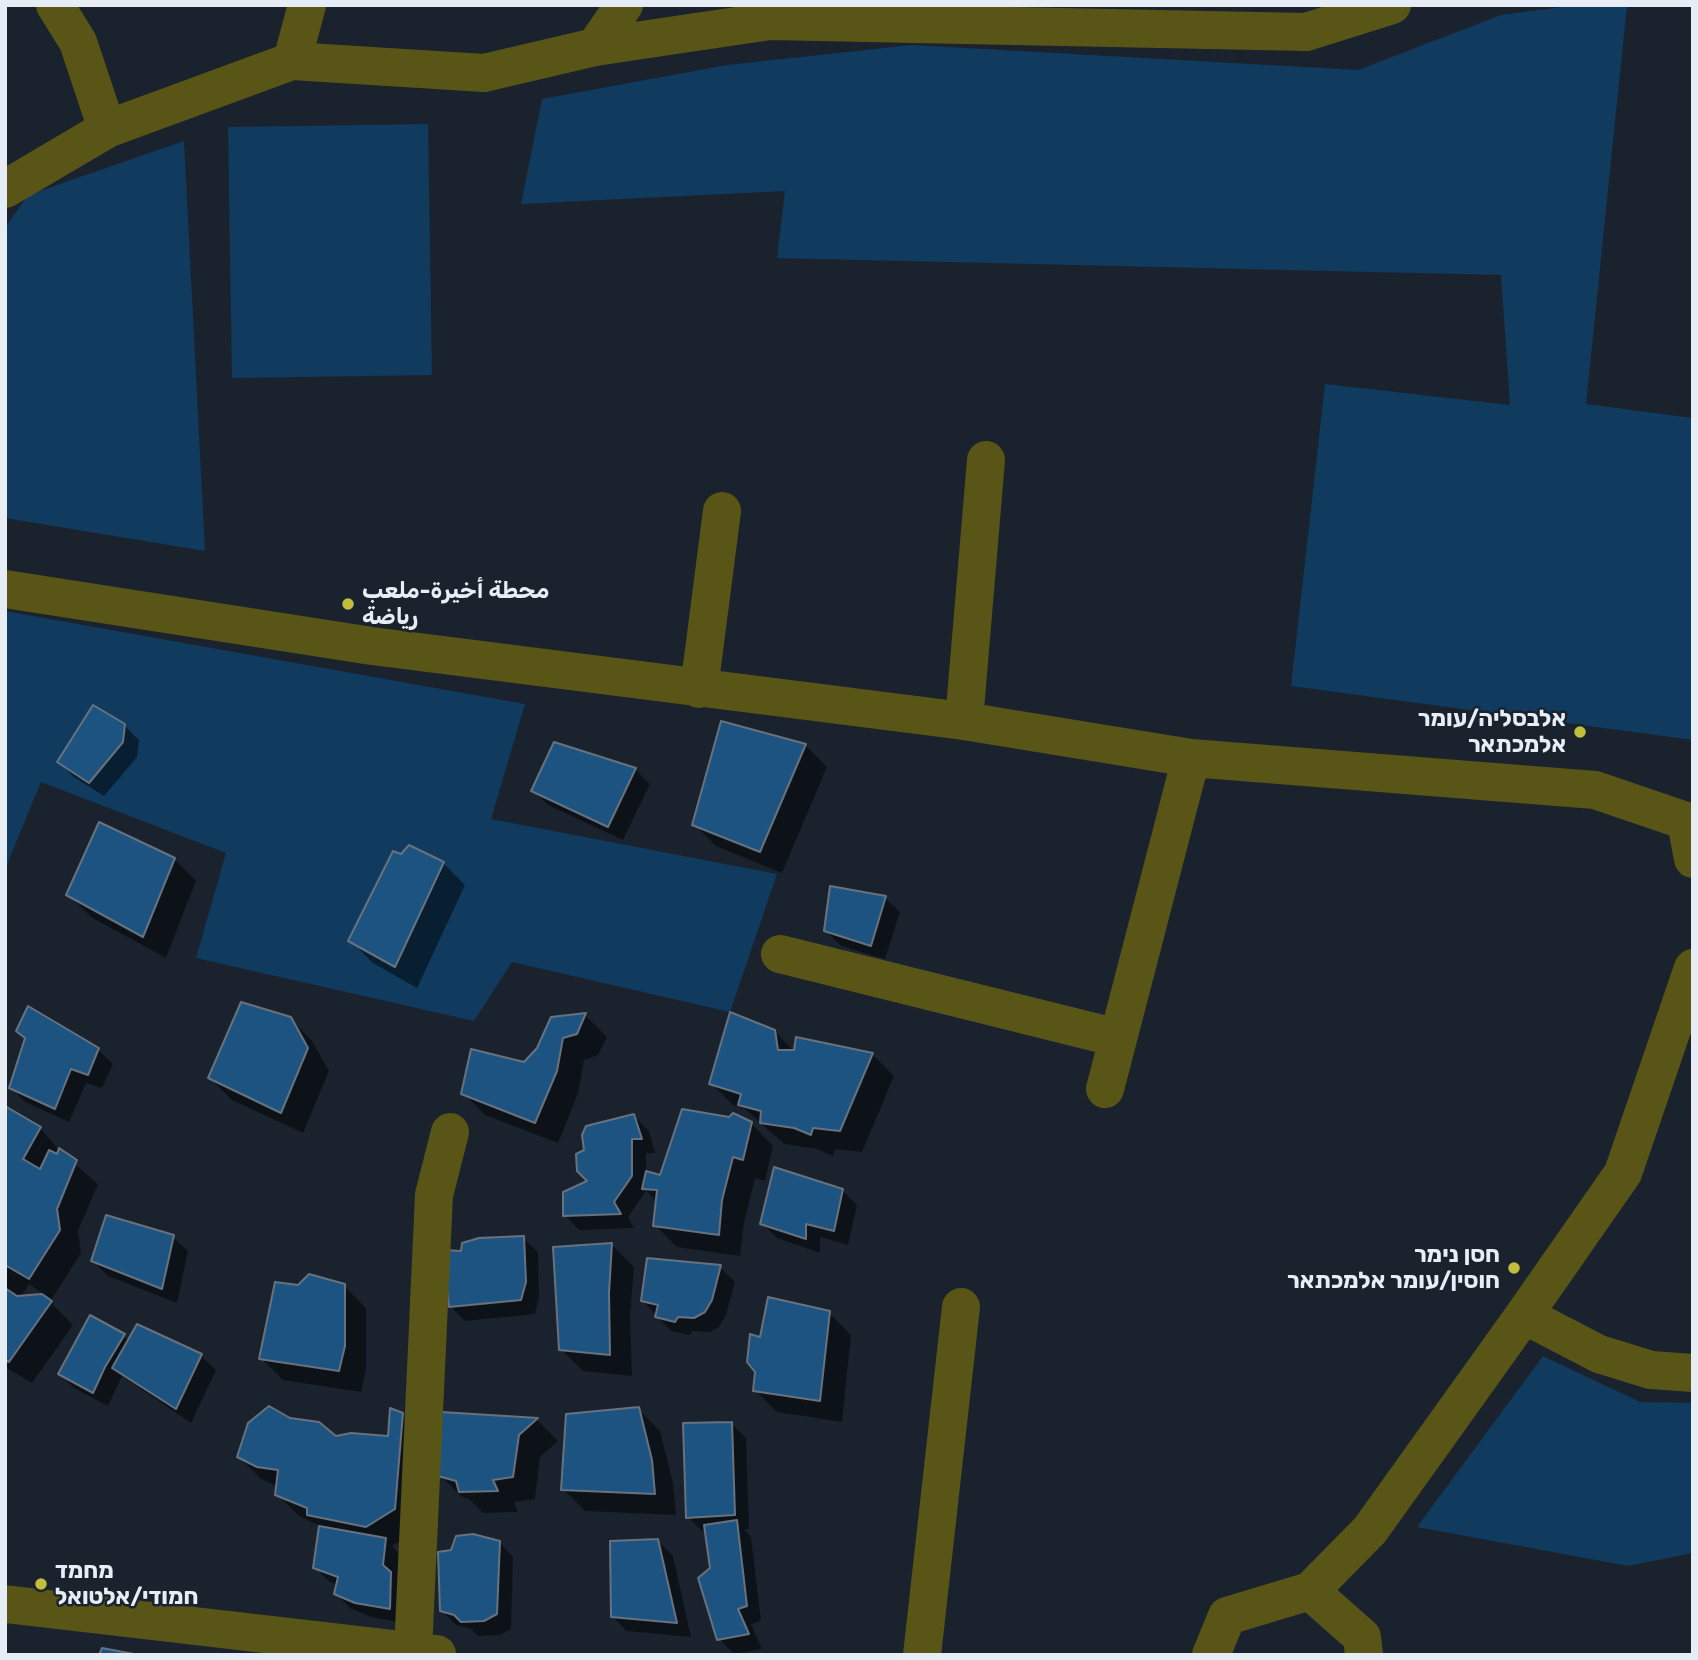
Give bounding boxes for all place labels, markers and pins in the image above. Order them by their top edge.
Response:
place label: محطة أخيرة-ملعب رياضة [362,577,549,631]
marker: محطة أخيرة-ملعب رياضة [340,596,356,612]
place label: אלבסליה/עומר אלמכתאר [1418,705,1566,759]
marker: אלבסליה/עומר אלמכתאר [1572,724,1588,740]
place label: חסן נימר חוסין/עומר אלמכתאר [1287,1241,1500,1295]
marker: חסן נימר חוסין/עומר אלמכתאר [1506,1260,1522,1276]
place label: מחמד חמודי/אלטואל [55,1557,198,1611]
marker: מחמד חמודי/אלטואל [33,1576,49,1592]

